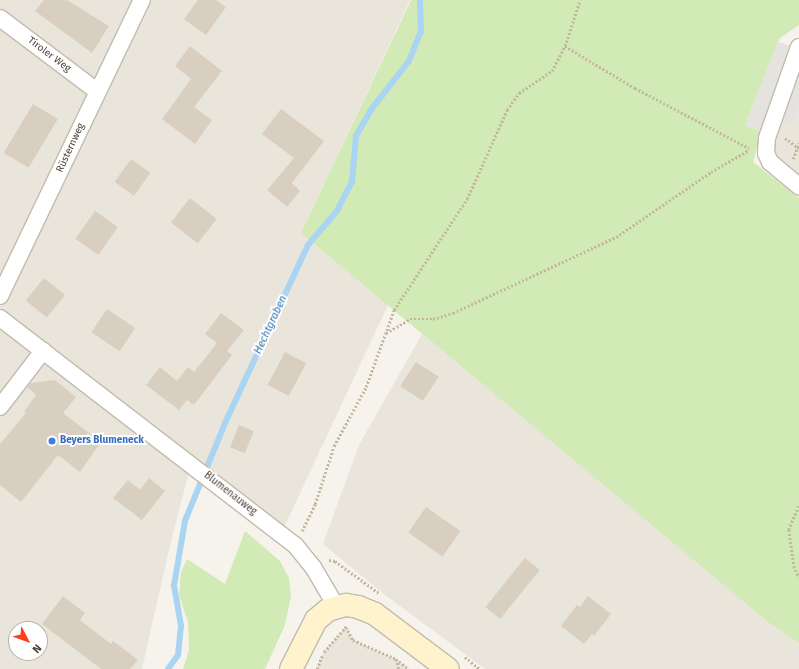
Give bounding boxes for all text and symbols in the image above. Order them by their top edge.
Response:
street label: Tiroler Weg [25,35,73,75]
street label: Rüsternweg [54,121,88,175]
water label: Hechtgraben [252,294,290,356]
place label: Beyers Blumeneck [60,435,144,447]
marker: Beyers Blumeneck [47,436,57,446]
street label: Blumenauweg [201,470,259,518]
north arrow [8,621,48,661]
text: N [29,642,44,656]

